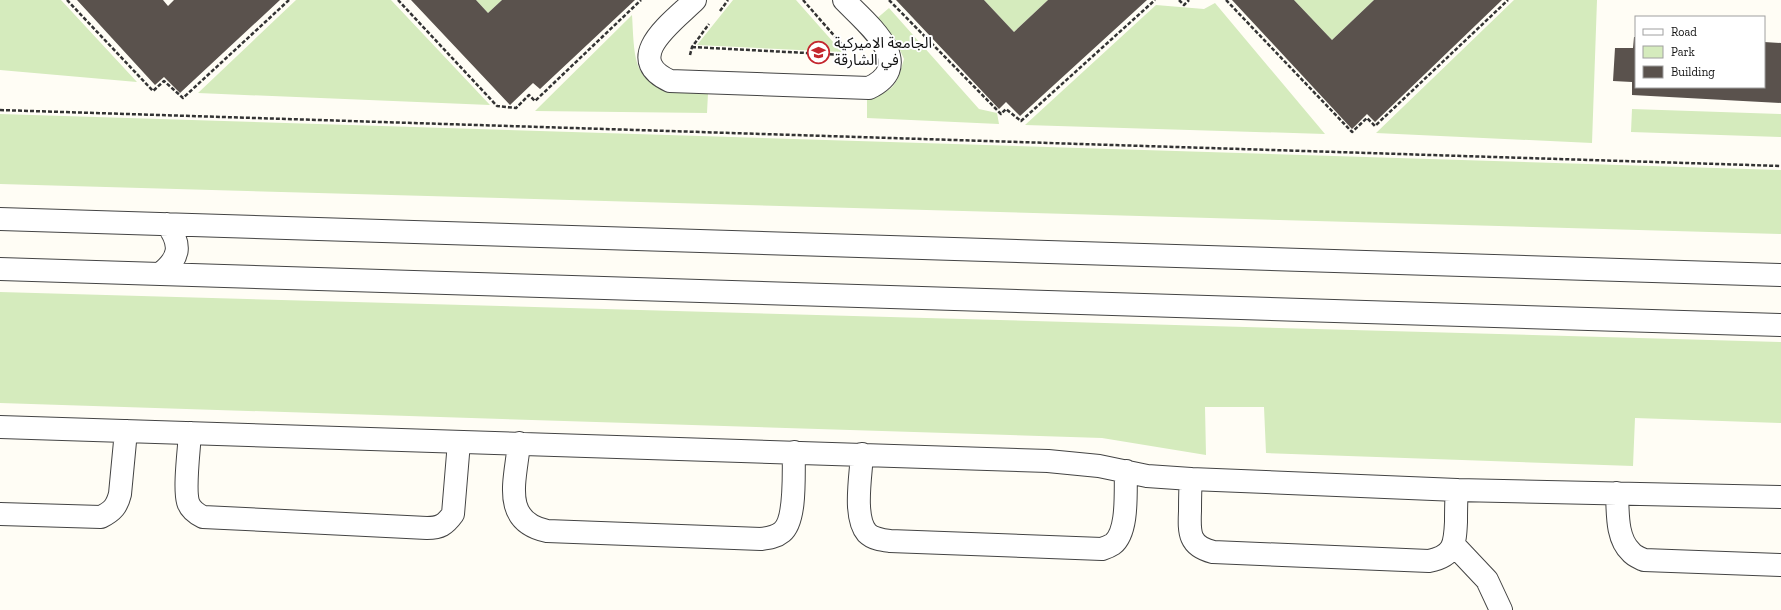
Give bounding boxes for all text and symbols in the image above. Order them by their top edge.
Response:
legend [1635,16,1765,88]
text: Road [1671,25,1697,39]
place label: الجامعة الاميركية في الشارقة [834,34,932,71]
school or university icon: الجامعة الاميركية في الشارقة [805,39,831,65]
text: Park [1671,45,1696,59]
text: Building [1671,65,1715,79]

